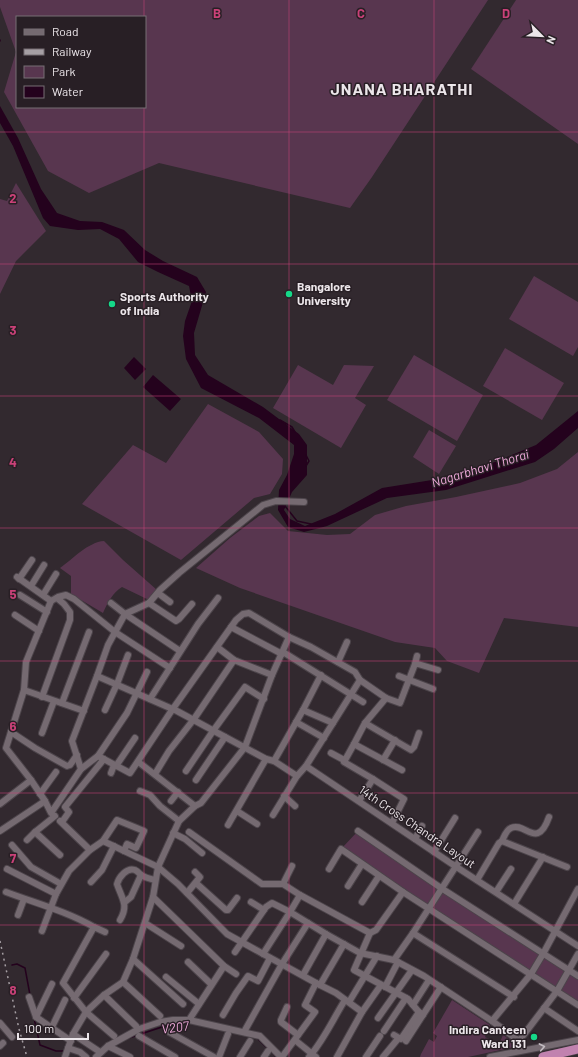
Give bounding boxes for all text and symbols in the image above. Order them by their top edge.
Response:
text: B [213,5,221,21]
text: C [357,5,365,21]
text: D [502,5,510,21]
legend [16,16,146,108]
north arrow [522,16,562,56]
text: Road [52,24,79,38]
text: N [544,34,559,46]
text: Railway [52,44,92,58]
text: Park [52,64,76,78]
district label: JNANA BHARATHI [330,79,474,98]
text: Water [52,84,84,98]
text: 2 [9,190,17,206]
place label: Bangalore University [297,279,351,307]
place label: Sports Authority of India [120,289,209,317]
marker: Bangalore University [284,289,294,299]
marker: Sports Authority of India [107,299,117,309]
text: 3 [9,322,17,338]
water label: Nagarbhavi Thorai [429,445,531,490]
text: 4 [9,454,17,470]
text: 5 [9,586,17,602]
text: 6 [10,718,17,734]
street label: 14th Cross Chandra Layout [357,782,478,870]
text: 7 [10,850,17,866]
text: 8 [9,982,17,998]
scale bar [18,1015,88,1041]
water label: V207 [160,1017,191,1037]
text: 100 m [24,1021,54,1035]
place label: Indira Canteen Ward 131 [449,1022,526,1050]
marker: Indira Canteen Ward 131 [529,1032,539,1042]
one-way arrow [539,1043,545,1052]

